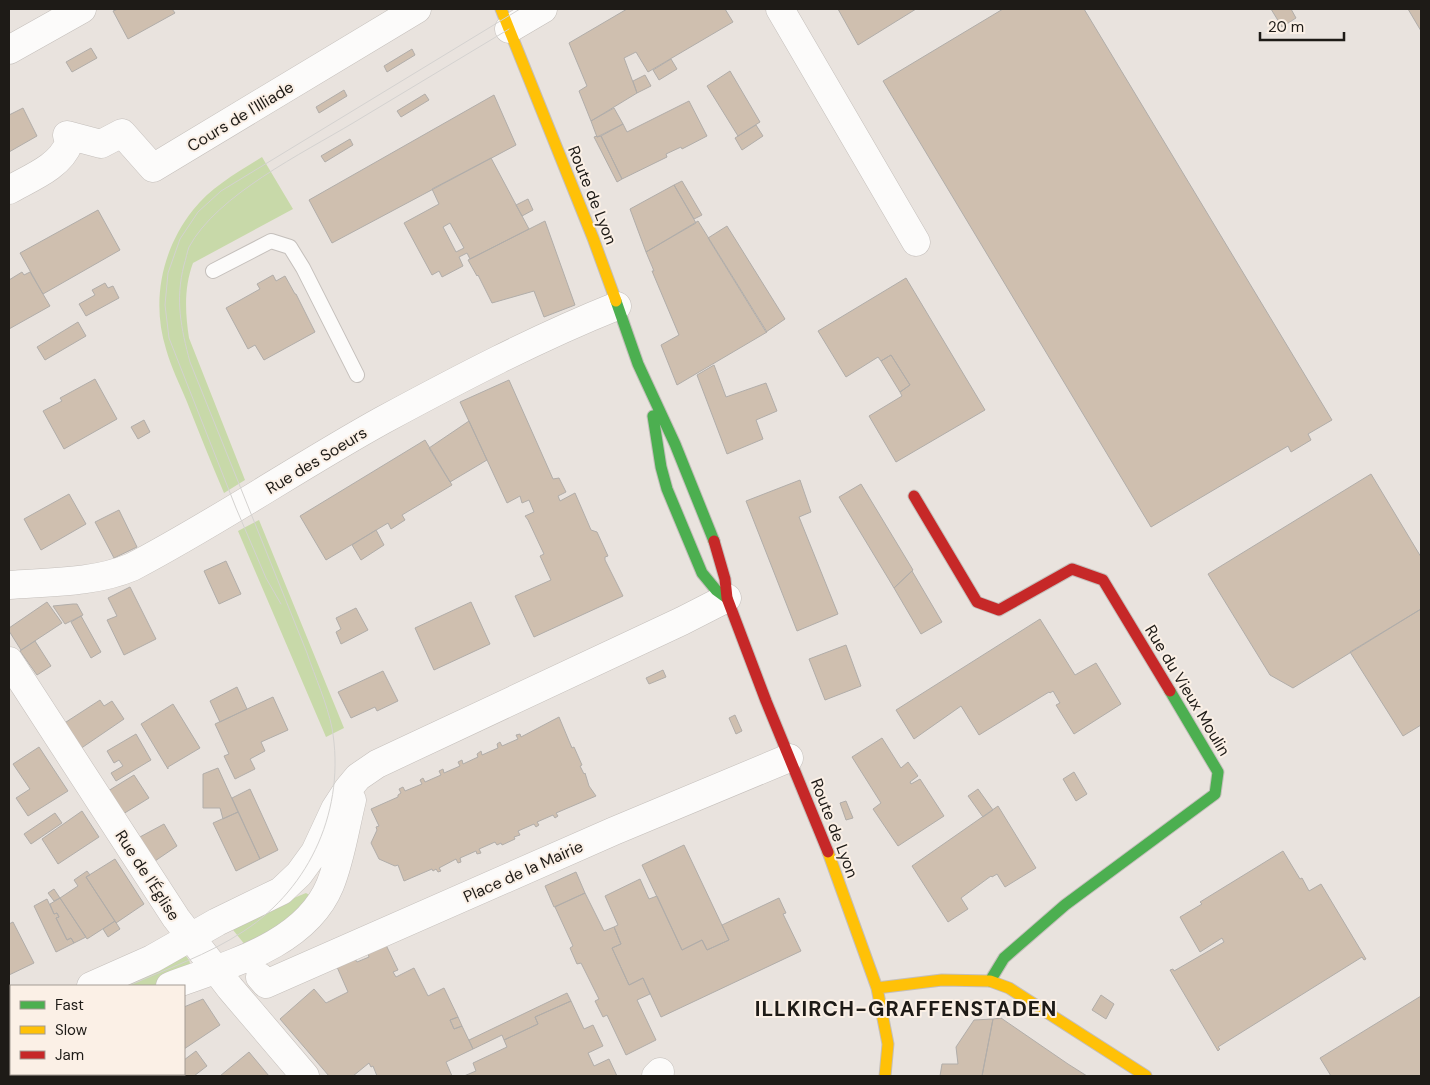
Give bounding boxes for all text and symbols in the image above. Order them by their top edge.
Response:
scale bar [1260,10,1344,42]
text: 20 m [1268,17,1304,37]
street label: Cours de l'Illiade [183,76,297,156]
street label: Route de Lyon [563,143,622,248]
street label: Rue des Soeurs [262,422,371,499]
street label: Rue du Vieux Moulin [1140,621,1235,760]
street label: Route de Lyon [806,776,863,881]
street label: Rue de l'Église [110,826,185,925]
street label: Place de la Mairie [460,836,586,907]
legend [10,985,185,1075]
text: Fast [55,995,84,1015]
district label: ILLKIRCH-GRAFFENSTADEN [755,995,1057,1023]
text: Slow [55,1020,88,1040]
text: Jam [55,1045,84,1065]

